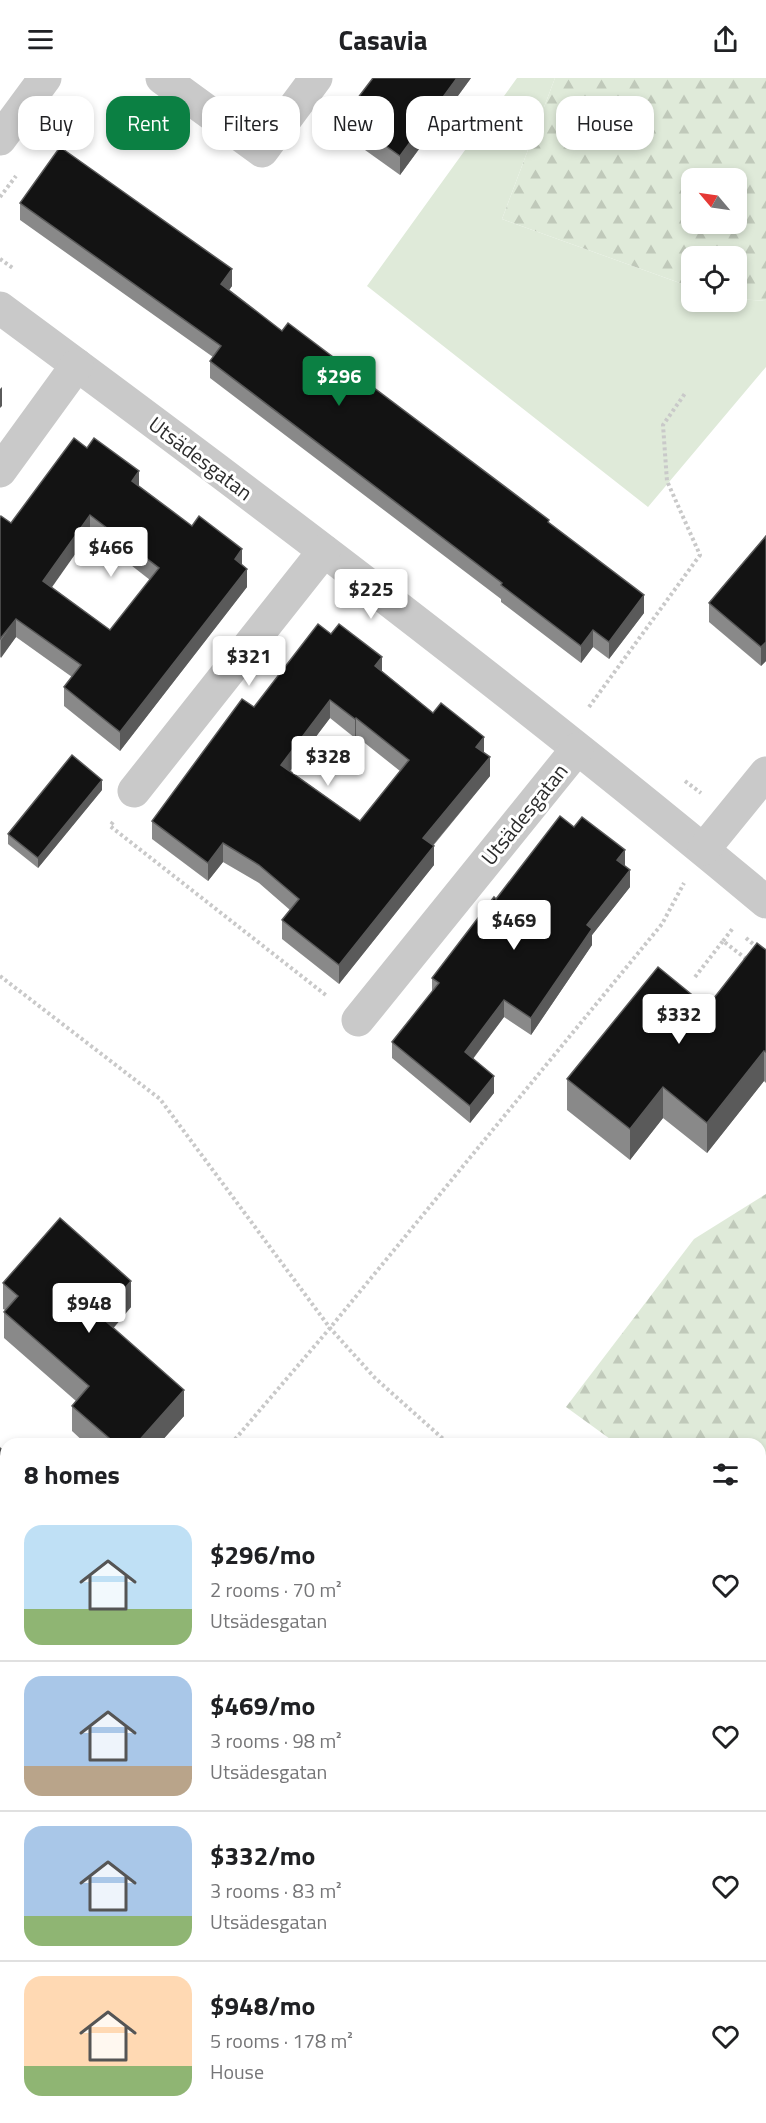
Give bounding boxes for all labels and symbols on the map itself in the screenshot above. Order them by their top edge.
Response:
north arrow [681,168,747,234]
pin: $296 [303,356,375,407]
street label: Utsädesgatan [142,408,260,508]
pin: $466 [75,527,147,578]
pin: $225 [335,569,407,620]
pin: $321 [213,636,285,687]
pin: $328 [292,736,364,787]
street label: Utsädesgatan [473,756,575,872]
pin: $469 [478,900,550,951]
pin: $332 [643,994,715,1045]
pin: $948 [53,1283,125,1334]

